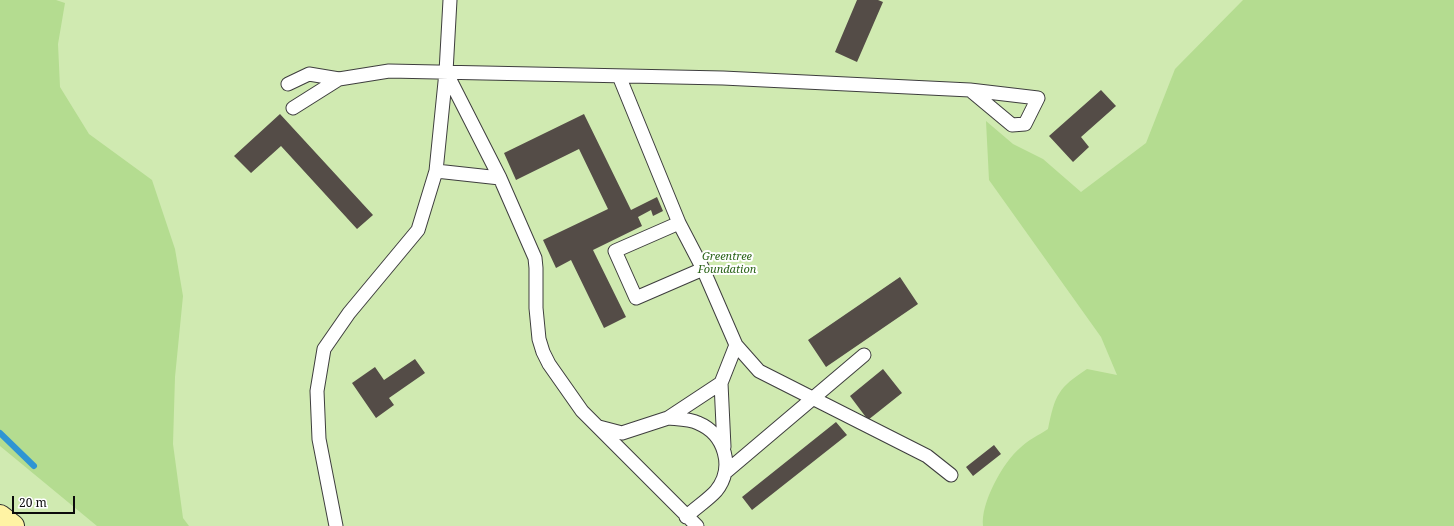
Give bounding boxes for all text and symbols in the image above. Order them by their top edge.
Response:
park label: Greentree Foundation [698,250,756,276]
scale bar [14,488,77,514]
text: 20 m [19,494,47,511]

